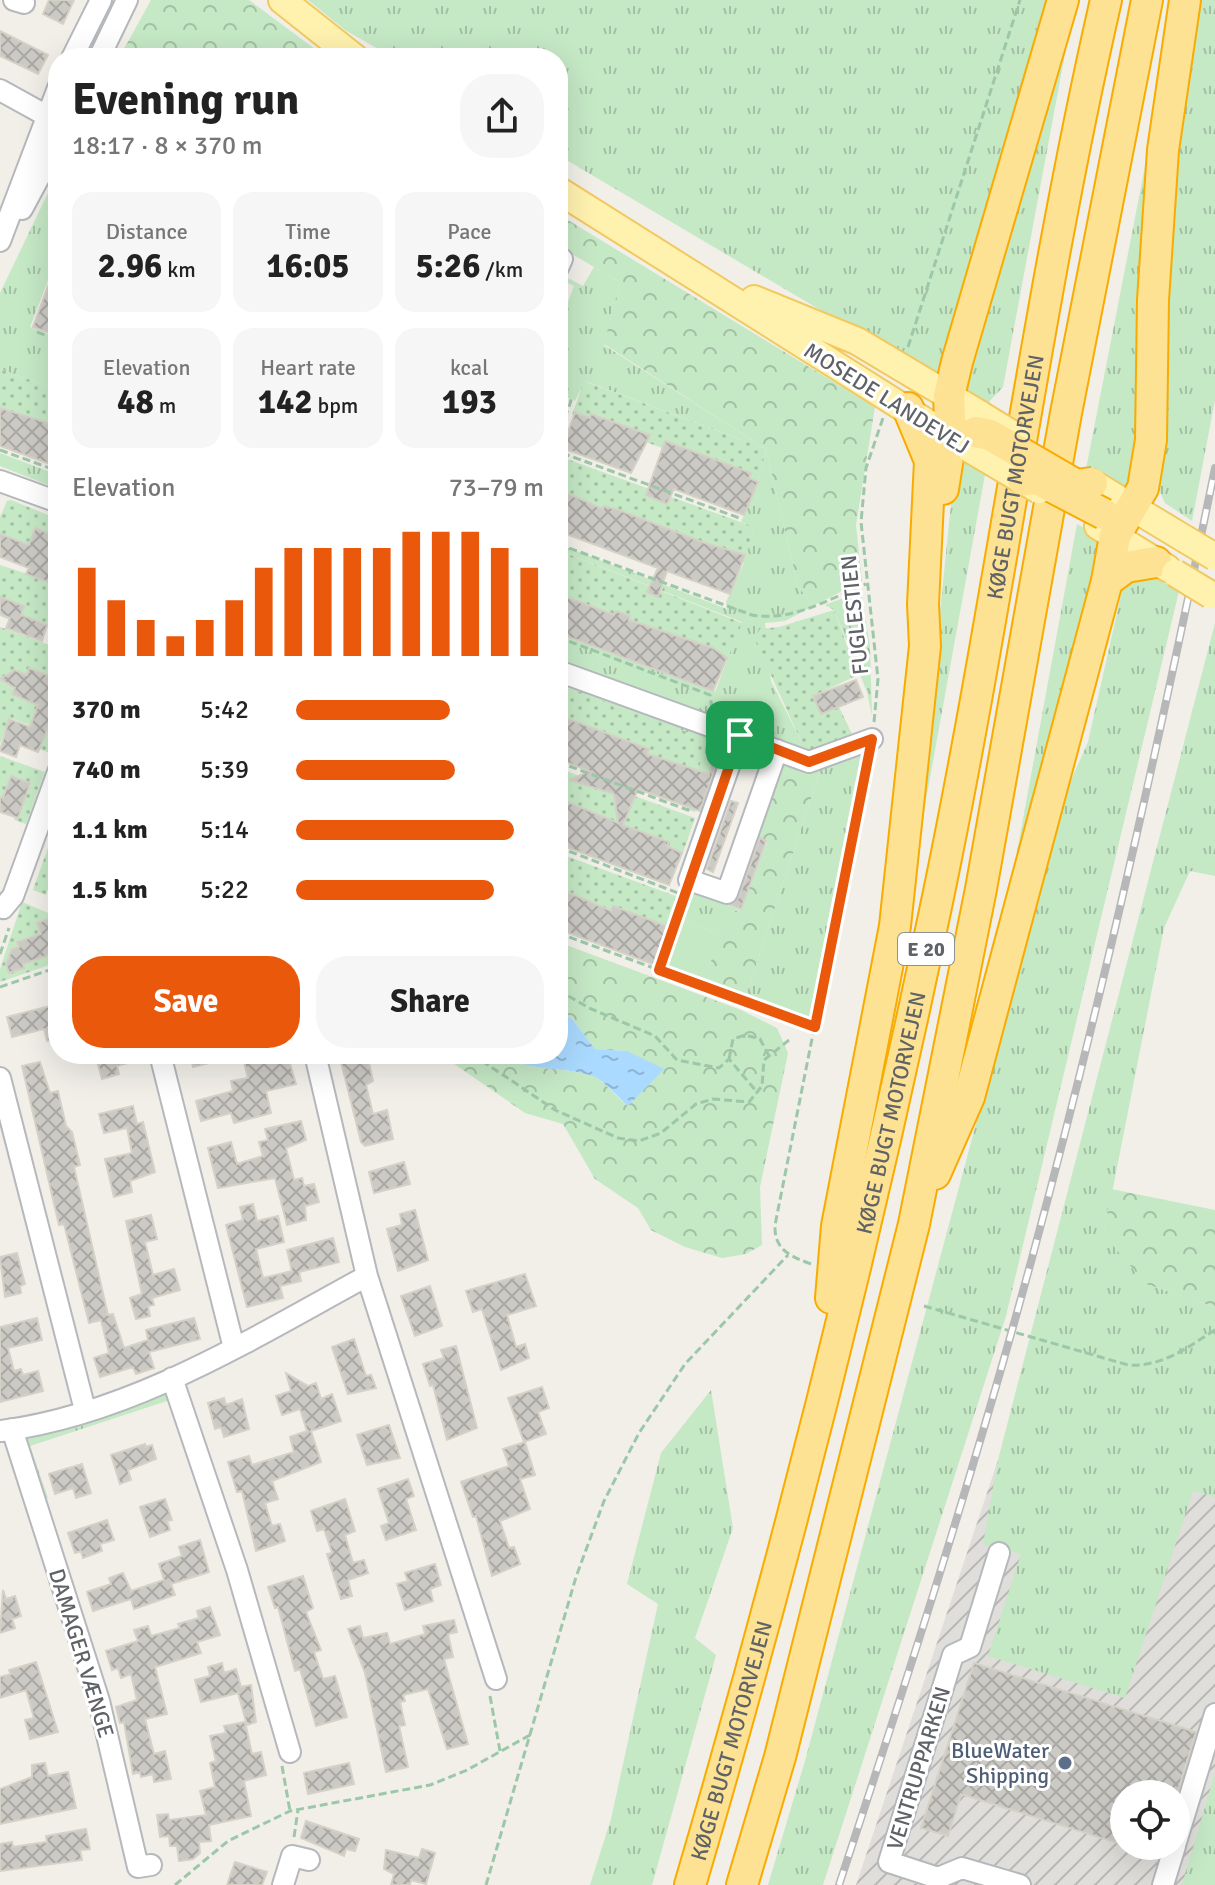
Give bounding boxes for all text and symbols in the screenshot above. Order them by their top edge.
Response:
text: Evening run [72,73,299,127]
button: share [460,74,544,158]
text: 18:17 · 8 × 370 m [72,130,263,162]
text: Distance [106,218,188,245]
text: Time [285,218,331,245]
text: Pace [447,218,491,245]
text: 2.96 [98,245,162,287]
text: 16:05 [266,245,350,287]
text: 5:26 [415,245,481,287]
text: km [162,256,196,283]
text: /km [481,256,523,283]
street label: MOSEDE LANDEVEJ [799,337,974,460]
street label: KØGE BUGT MOTORVEJEN [981,352,1050,602]
text: Elevation [103,354,190,381]
text: Heart rate [260,354,356,381]
text: kcal [450,354,489,381]
text: 48 [117,381,154,423]
text: 142 [258,381,313,423]
text: 193 [442,381,497,423]
text: m [154,392,176,419]
text: bpm [313,392,358,419]
text: Elevation [72,472,176,504]
text: 73–79 m [449,472,544,504]
street label: FUGLESTIEN [835,554,874,676]
text: 370 m [72,694,141,726]
text: 5:42 [200,694,249,726]
pin [706,701,774,769]
icon: arrive [718,713,762,757]
text: 740 m [72,754,141,786]
text: 5:39 [200,754,249,786]
text: 1.1 km [72,814,148,846]
text: 5:14 [200,814,249,846]
text: 1.5 km [72,874,148,906]
text: 5:22 [200,874,249,906]
road number: E 20 [898,933,954,965]
button: Save [72,956,300,1048]
button: Share [316,956,544,1048]
street label: KØGE BUGT MOTORVEJEN [850,989,932,1237]
street label: DAMAGER VÆNGE [43,1565,120,1741]
street label: KØGE BUGT MOTORVEJEN [685,1618,778,1864]
street label: VENTRUPPARKEN [881,1683,956,1853]
place label: BlueWater Shipping [951,1737,1049,1789]
marker: BlueWater Shipping [1056,1754,1074,1772]
map controls [1110,1780,1190,1860]
button: locate [1110,1780,1190,1860]

